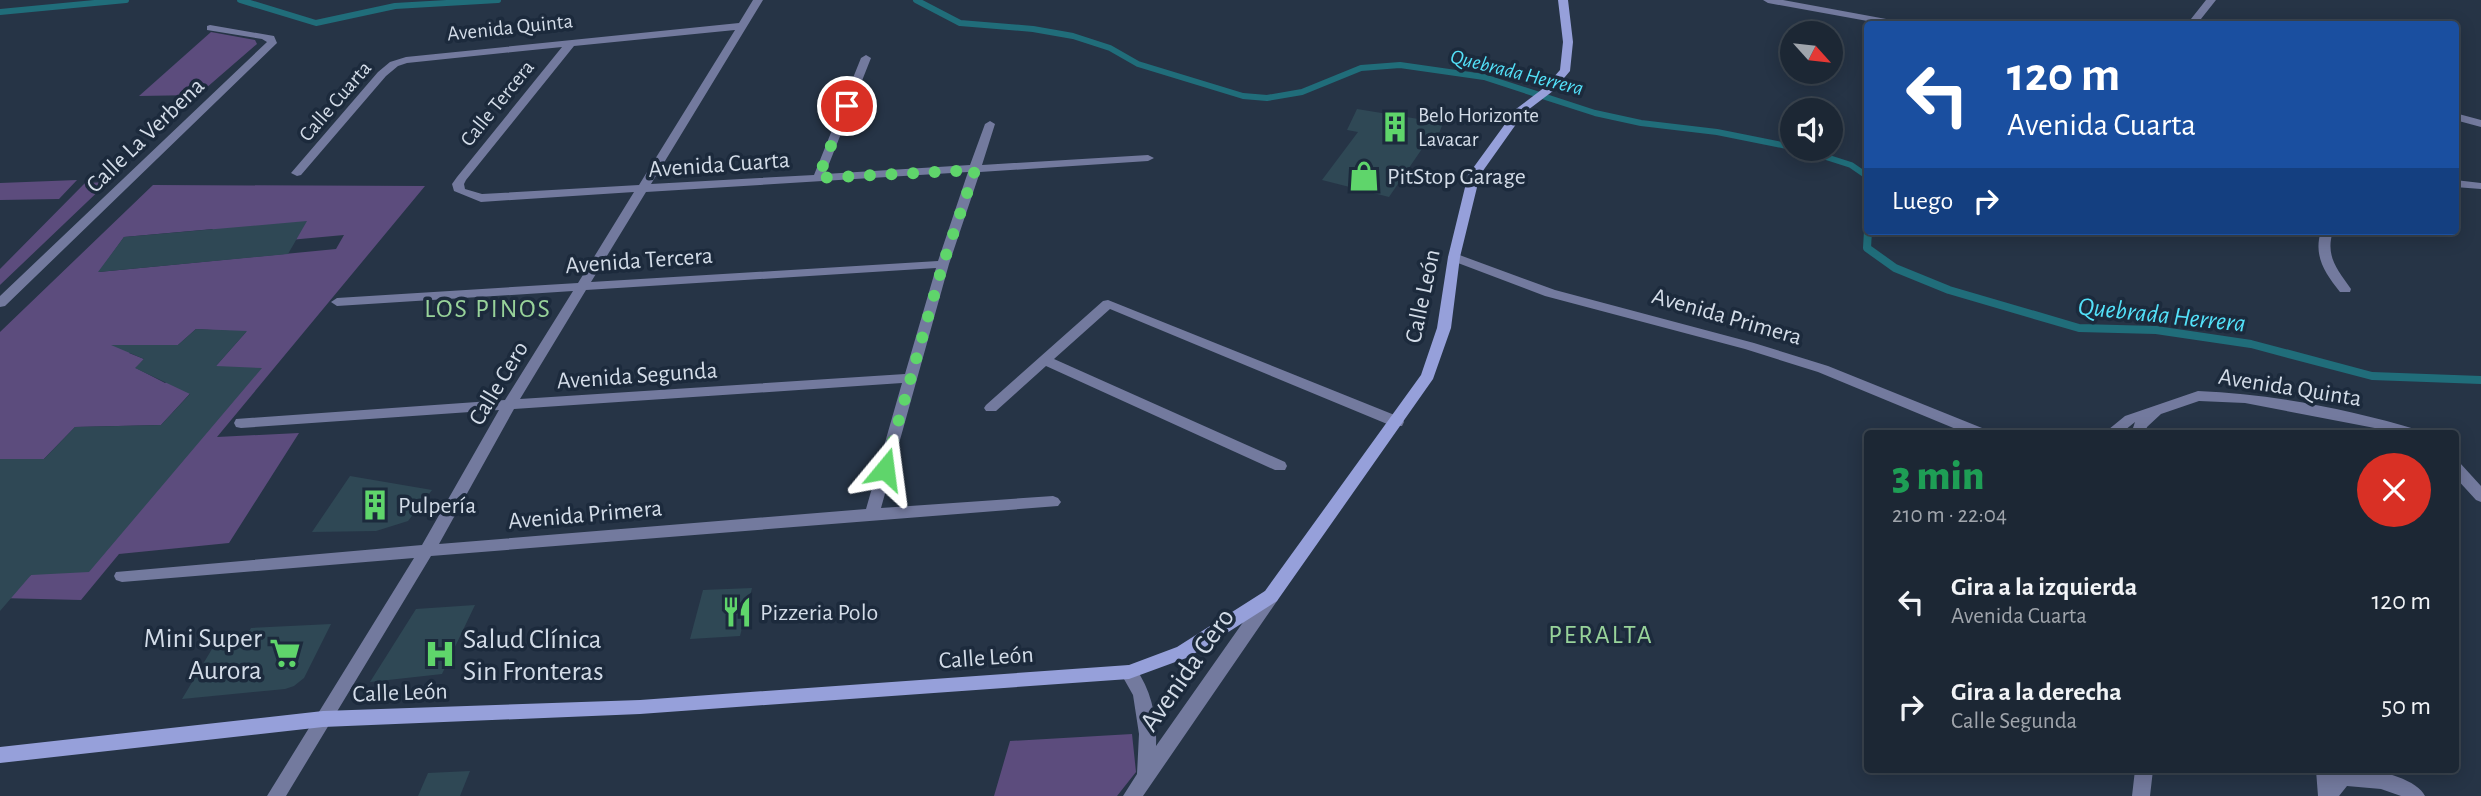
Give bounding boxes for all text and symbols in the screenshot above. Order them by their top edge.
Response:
street label: Avenida Quinta [446,10,574,45]
north arrow [1780,21,1843,84]
map controls [1780,21,1843,161]
water label: Quebrada Herrera [1448,46,1586,99]
icon: left [1892,49,1983,140]
text: 120 m [2007,51,2120,100]
street label: Calle Tercera [457,56,538,150]
street label: Calle Cuarta [295,57,376,145]
street label: Calle La Verbena [82,74,209,198]
pin [817,76,877,136]
icon: arrive [828,87,866,125]
button: sound [1780,98,1843,161]
place label: Belo Horizonte Lavacar [1418,105,1539,150]
text: Avenida Cuarta [2007,109,2196,141]
building icon: Belo Horizonte Lavacar [1378,110,1412,144]
street label: Avenida Cuarta [648,148,791,182]
shop icon: PitStop Garage [1347,159,1381,193]
place label: PitStop Garage [1387,165,1526,189]
icon: right [1967,182,2005,220]
text: Luego [1892,188,1953,214]
street label: Avenida Tercera [564,244,714,278]
street label: Calle León [1401,247,1445,345]
street label: Avenida Primera [1649,284,1804,350]
water label: Quebrada Herrera [2077,293,2247,337]
district label: LOS PINOS [424,296,552,322]
street label: Calle Cero [465,337,533,430]
street label: Avenida Segunda [556,358,718,394]
street label: Avenida Quinta [2217,365,2363,411]
position arrow [848,432,922,506]
button: close [2357,453,2431,527]
text: 3 min [1892,455,1984,497]
building icon: Pulpería [358,488,392,522]
place label: Pulpería [398,494,476,518]
street label: Avenida Primera [507,496,663,534]
text: 210 m · 22:04 [1892,504,2007,527]
text: Gira a la izquierda [1951,574,2137,600]
icon: left [1892,583,1930,621]
text: 120 m [2371,588,2431,614]
restaurant icon: Pizzeria Polo [720,595,754,629]
place label: Pizzeria Polo [760,601,878,625]
street label: Avenida Cero [1135,604,1240,737]
text: Avenida Cuarta [1951,605,2087,628]
district label: PERALTA [1548,622,1654,648]
place label: Mini Super Aurora [144,625,262,685]
place label: Salud Clínica Sin Fronteras [463,626,604,686]
supermarket icon: Mini Super Aurora [268,636,302,670]
hospital icon: Salud Clínica Sin Fronteras [423,637,457,671]
street label: Calle León [938,643,1034,673]
street label: Calle León [352,679,448,707]
text: Gira a la derecha [1951,679,2122,705]
icon: right [1892,688,1930,726]
text: 50 m [2381,693,2431,719]
text: Calle Segunda [1951,710,2077,733]

